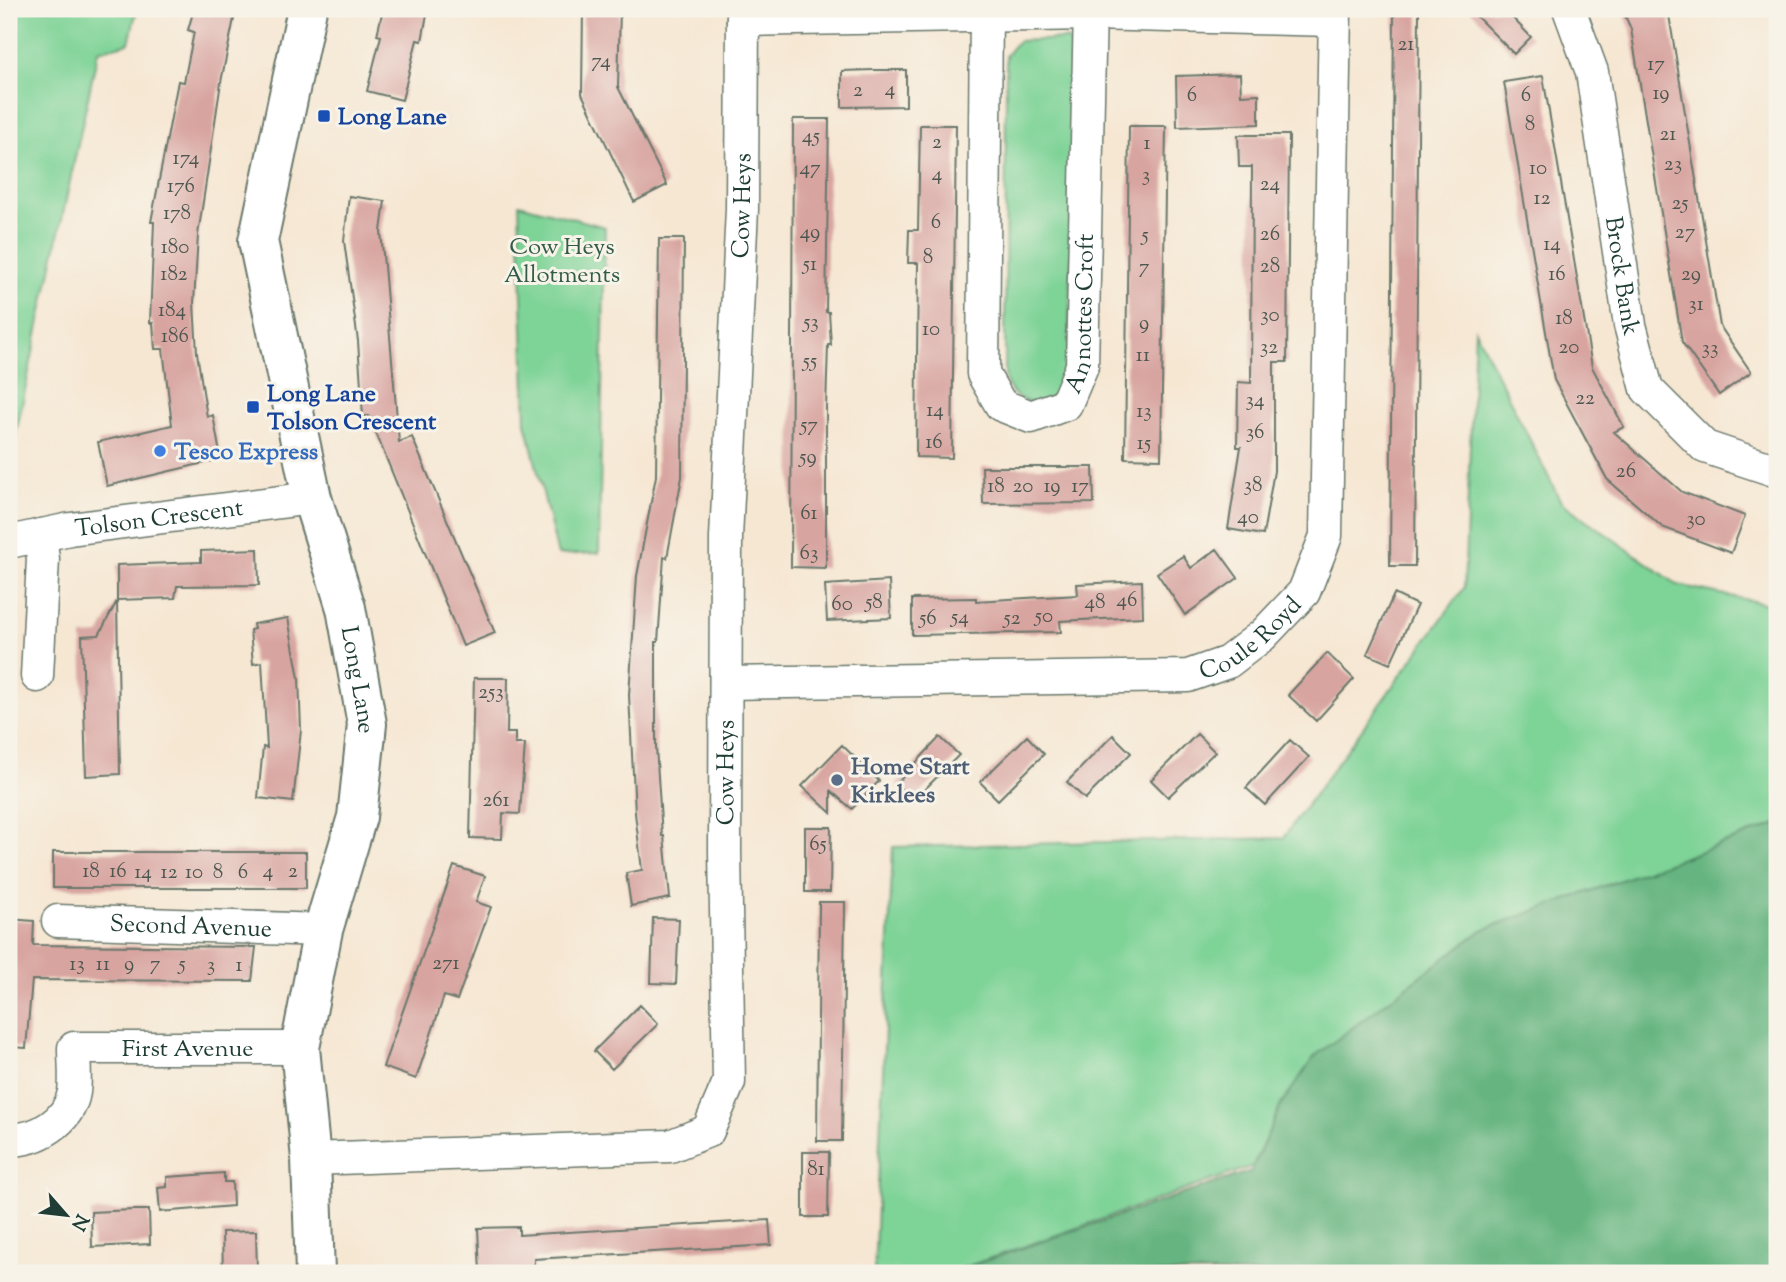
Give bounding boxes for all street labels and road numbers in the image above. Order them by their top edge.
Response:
street label: Cow Heys [725,153,761,259]
street label: Brock Bank [1595,214,1647,339]
street label: Annottes Croft [1057,233,1104,399]
street label: Tolson Crescent [73,492,245,547]
street label: Coule Royd [1195,589,1311,690]
street label: Long Lane [331,624,382,735]
street label: Cow Heys [710,720,744,825]
street label: Second Avenue [109,908,273,947]
street label: First Avenue [122,1033,253,1067]

